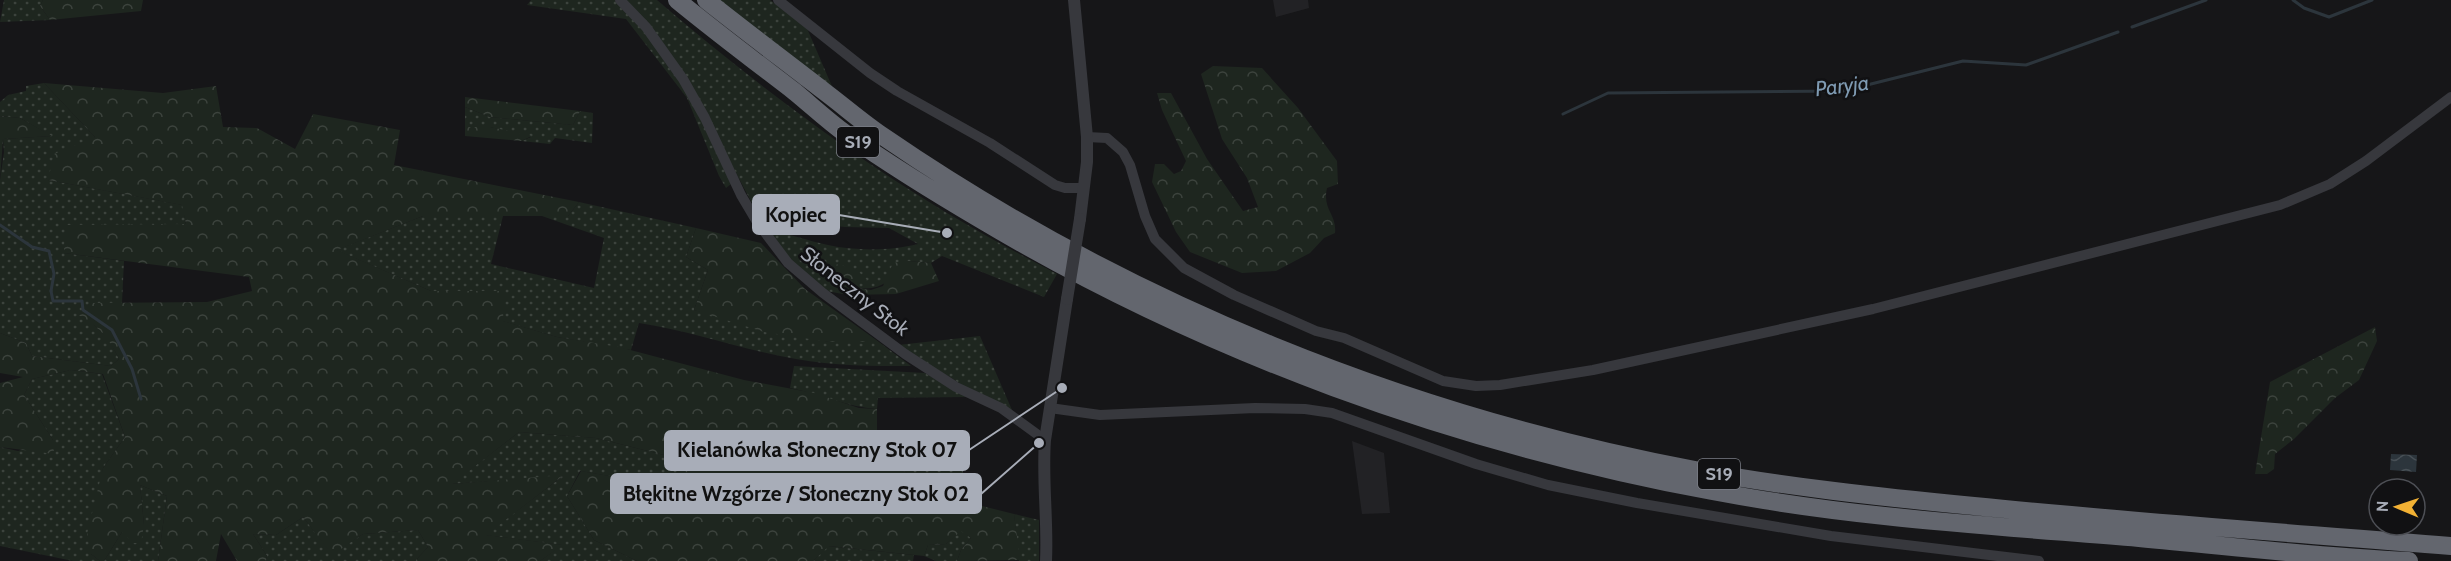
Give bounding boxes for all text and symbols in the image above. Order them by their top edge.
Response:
water label: Paryja [1813,70,1871,102]
road number: S19 [837,127,879,157]
callout: Kopiec [753,195,839,234]
text: Kopiec [765,202,827,227]
street label: Słoneczny Stok [796,241,914,341]
callout: Kielanówka Słoneczny Stok 07 [665,431,969,470]
text: Kielanówka Słoneczny Stok 07 [677,437,957,462]
road number: S19 [1698,459,1740,489]
callout: Błękitne Wzgórze / Słoneczny Stok 02 [611,474,981,513]
north arrow [2367,477,2427,537]
text: Błękitne Wzgórze / Słoneczny Stok 02 [623,481,969,506]
text: N [2373,501,2392,512]

